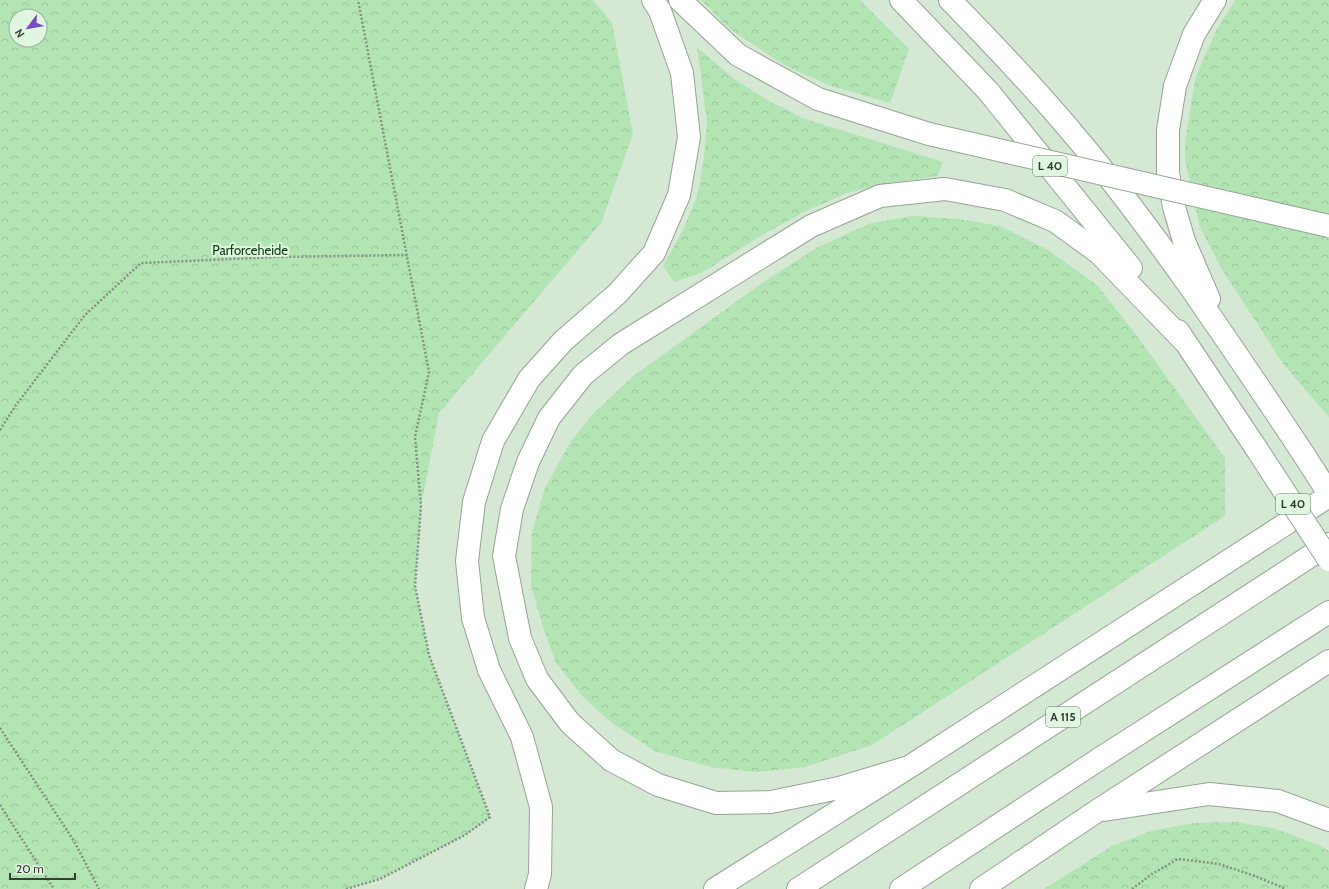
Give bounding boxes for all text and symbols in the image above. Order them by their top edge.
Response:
north arrow [8,8,48,48]
text: N [12,26,28,40]
road number: L 40 [1033,156,1067,176]
park label: Parforceheide [212,242,288,258]
road number: L 40 [1276,494,1310,514]
road number: A 115 [1046,707,1080,727]
scale bar [10,855,75,881]
text: 20 m [16,861,44,876]

